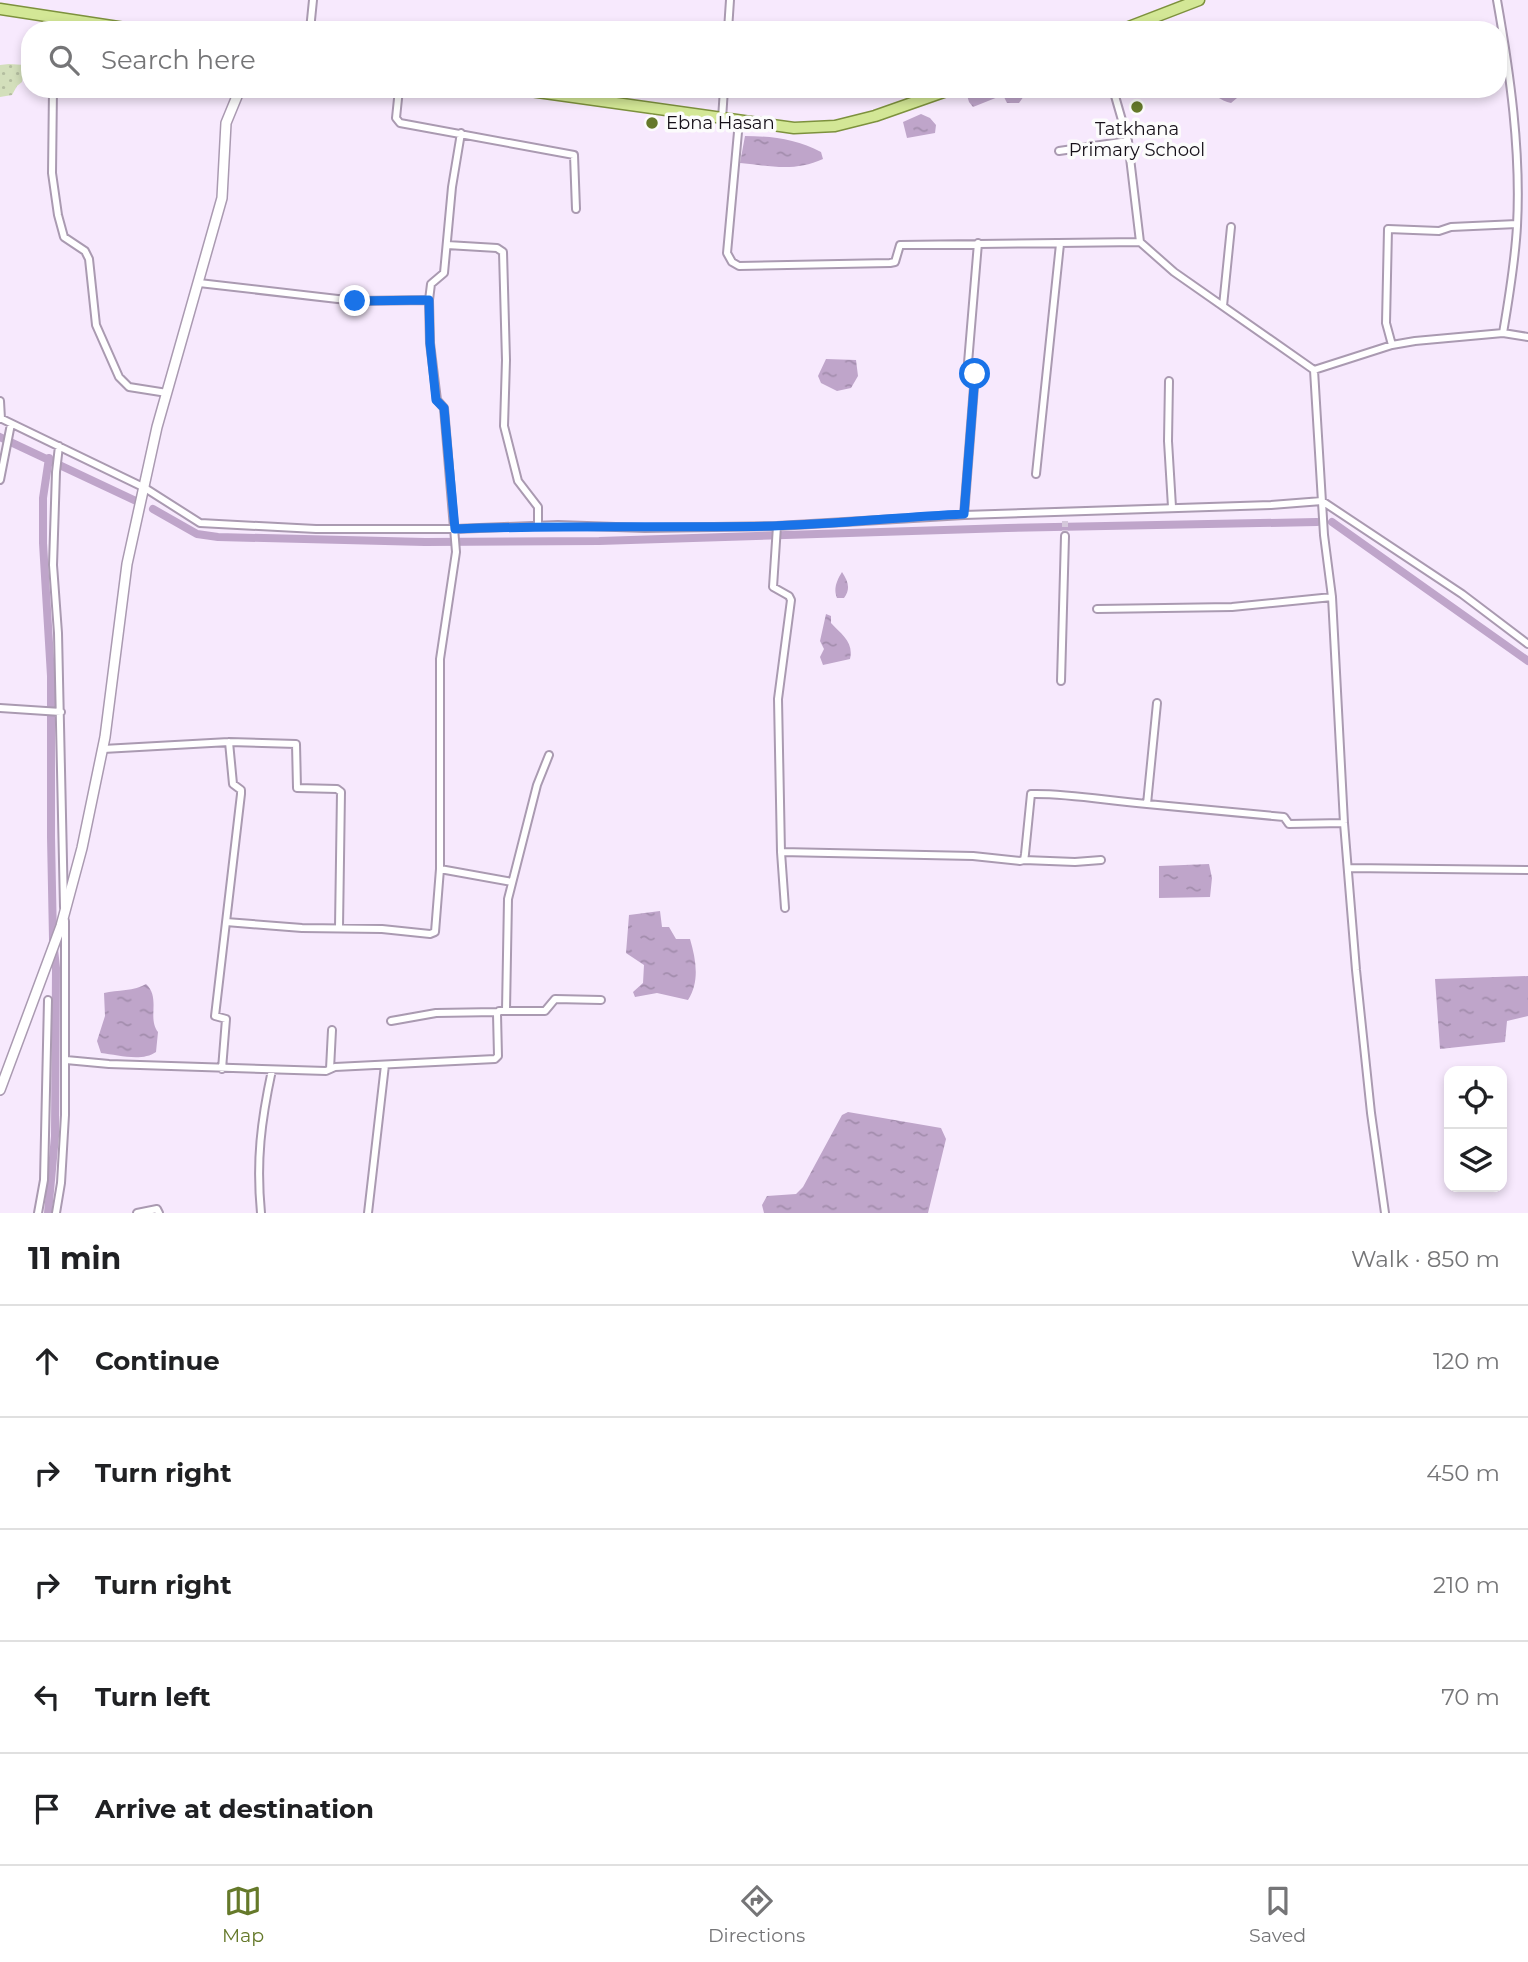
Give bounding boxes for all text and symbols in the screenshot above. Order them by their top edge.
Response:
search box [21,21,1507,98]
icon: search [45,41,83,79]
text: Search here [101,44,256,76]
marker: Tatkhana Primary School [1129,99,1145,115]
place label: Ebna Hasan [666,112,775,134]
marker: Ebna Hasan [644,115,660,131]
place label: Tatkhana Primary School [1069,118,1205,161]
route end [339,285,370,316]
route start [959,358,990,389]
map controls [1444,1066,1507,1192]
button: locate [1444,1066,1507,1129]
button: layers [1444,1129,1507,1192]
text: 11 min [28,1240,121,1277]
text: Walk · 850 m [1351,1245,1500,1273]
icon: ahead [28,1342,66,1380]
text: Continue [95,1345,220,1377]
text: 120 m [1433,1347,1500,1375]
icon: right [28,1454,66,1492]
text: Turn right [95,1457,231,1489]
text: 450 m [1426,1459,1500,1487]
icon: right [28,1566,66,1604]
text: Turn right [95,1569,231,1601]
text: 210 m [1433,1571,1500,1599]
icon: left [28,1678,66,1716]
text: Turn left [95,1681,211,1713]
text: 70 m [1441,1683,1500,1711]
icon: arrive [28,1790,66,1828]
text: Arrive at destination [95,1793,374,1825]
tab: Map [222,1882,264,1947]
tab: Directions [708,1882,805,1947]
tab: Saved [1249,1882,1306,1947]

